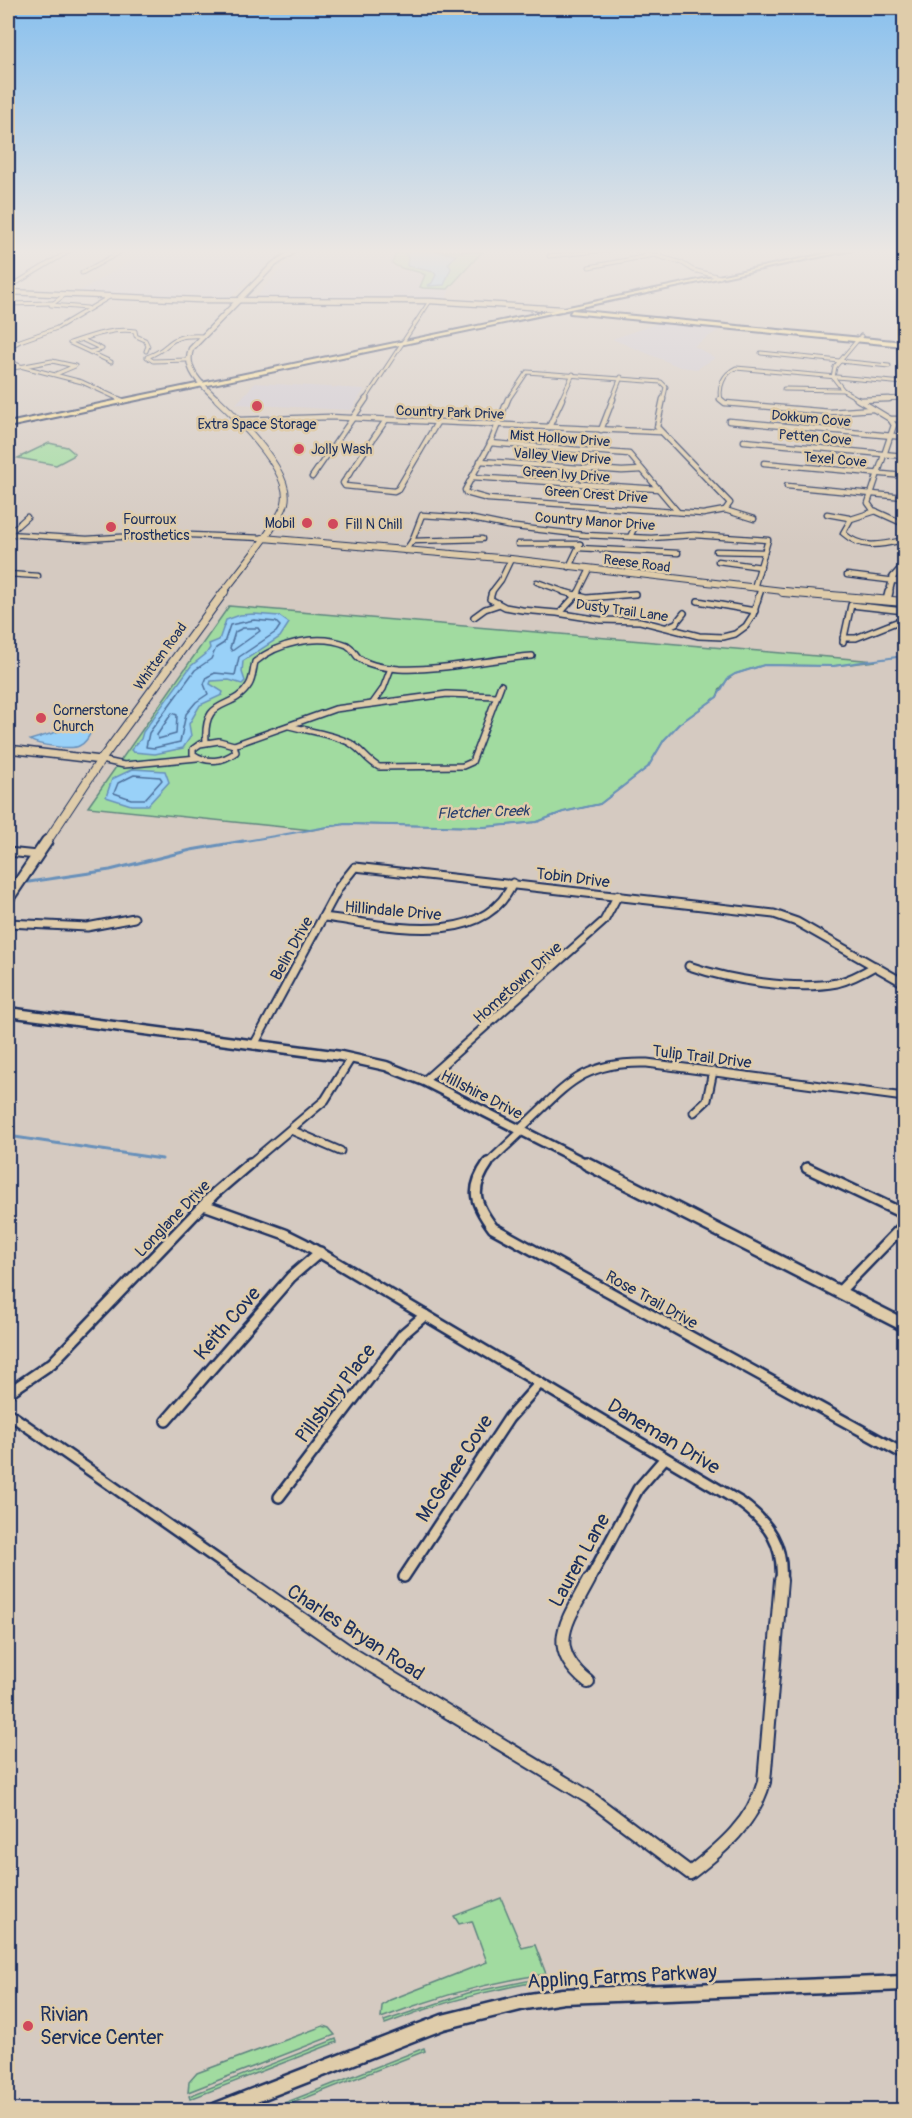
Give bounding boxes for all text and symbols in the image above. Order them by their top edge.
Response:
marker: Extra Space Storage [250,399,264,413]
street label: Country Park Drive [396,402,504,423]
street label: Dokkum Cove [771,407,851,430]
place label: Extra Space Storage [198,416,317,433]
street label: Petten Cove [778,426,852,449]
street label: Mist Hollow Drive [509,427,611,450]
place label: Jolly Wash [311,441,372,458]
marker: Jolly Wash [292,442,306,456]
street label: Valley View Drive [513,445,611,468]
street label: Texel Cove [803,448,867,471]
street label: Green Ivy Drive [522,463,610,486]
street label: Green Crest Drive [544,482,648,507]
street label: Country Manor Drive [534,509,656,534]
place label: Fourroux Prosthetics [123,511,190,544]
place label: Mobil [265,515,295,532]
marker: Mobil [300,516,314,530]
place label: Fill N Chill [345,516,403,533]
marker: Fill N Chill [326,517,340,531]
marker: Fourroux Prosthetics [104,520,118,534]
street label: Reese Road [603,551,671,576]
street label: Dusty Trail Lane [575,596,669,625]
street label: Whitten Road [130,619,191,693]
place label: Cornerstone Church [53,702,128,735]
marker: Cornerstone Church [34,711,48,725]
water label: Fletcher Creek [437,801,531,824]
street label: Tobin Drive [535,864,611,892]
street label: Hillindale Drive [344,897,442,925]
street label: Belin Drive [266,913,318,984]
street label: Hometown Drive [469,938,566,1028]
street label: Tulip Trail Drive [651,1041,753,1073]
street label: Hillshire Drive [437,1066,526,1124]
street label: Longlane Drive [131,1176,215,1262]
street label: Rose Trail Drive [602,1266,701,1333]
street label: Keith Cove [189,1281,266,1365]
street label: Pillsbury Place [290,1339,381,1448]
street label: Daneman Drive [603,1393,725,1480]
street label: McGehee Cove [410,1410,498,1527]
street label: Lauren Lane [543,1509,615,1611]
street label: Charles Bryan Road [282,1579,429,1686]
street label: Appling Farms Parkway [526,1959,718,1994]
place label: Rivian Service Center [40,2002,164,2050]
marker: Rivian Service Center [21,2019,35,2033]

